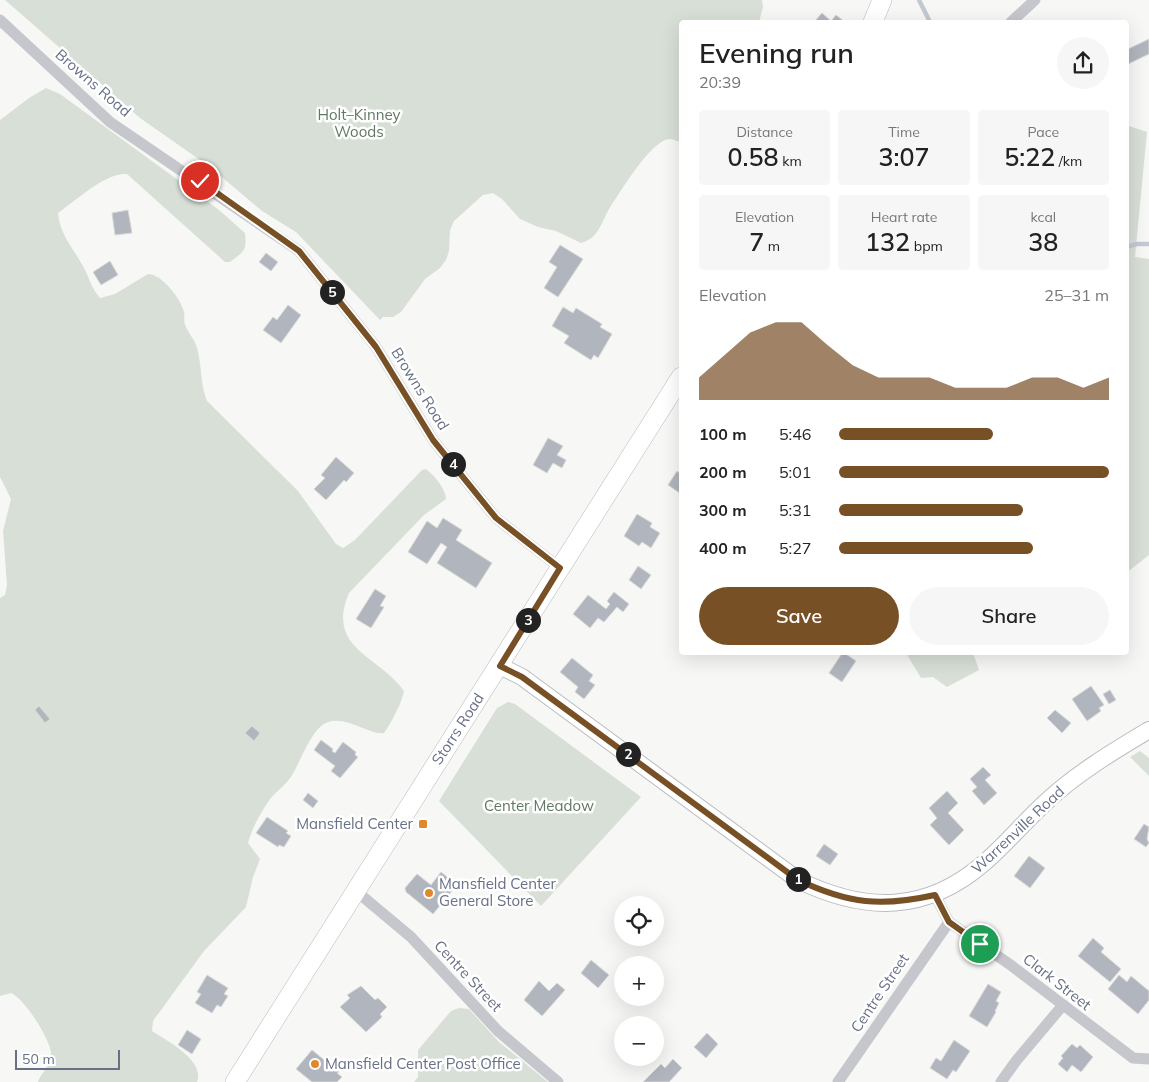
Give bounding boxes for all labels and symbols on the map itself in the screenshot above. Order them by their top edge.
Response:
street label: Browns Road [52,45,135,121]
park label: Holt–Kinney Woods [318,105,401,141]
pin [179,160,221,202]
pin: 5 [320,280,344,304]
street label: Browns Road [387,344,453,434]
pin: 4 [440,452,466,476]
pin: 3 [516,608,540,632]
street label: Storrs Road [427,689,488,768]
pin: 2 [616,742,640,766]
street label: Warrenville Road [967,782,1068,878]
park label: Center Meadow [484,796,594,815]
place label: Mansfield Center [296,814,414,833]
marker: Mansfield Center [417,818,429,830]
pin: 1 [786,866,810,892]
place label: Mansfield Center General Store [439,874,556,910]
marker: Mansfield Center General Store [423,887,435,899]
pin [959,923,1001,965]
street label: Centre Street [430,936,506,1015]
street label: Clark Street [1019,949,1095,1014]
street label: Centre Street [846,950,913,1036]
scale bar [15,1047,120,1070]
place label: Mansfield Center Post Office [325,1054,521,1073]
marker: Mansfield Center Post Office [309,1058,321,1070]

